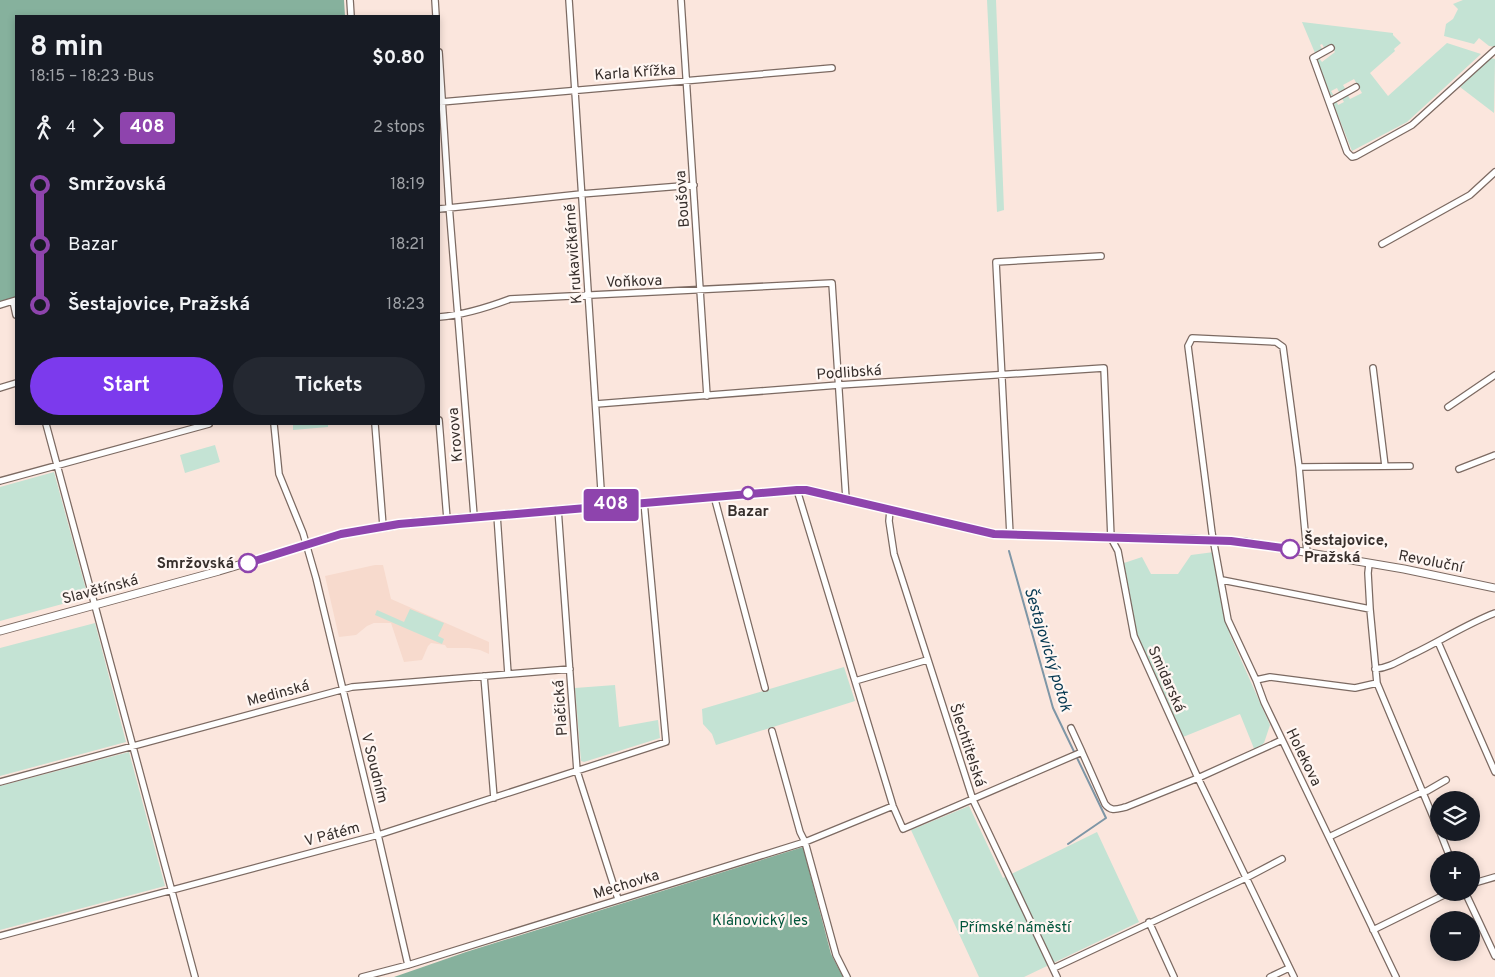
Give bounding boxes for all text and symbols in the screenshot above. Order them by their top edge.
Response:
text: 8 min [30,30,104,66]
text: $0.80 [372,46,425,70]
street label: Karla Křížka [594,61,676,86]
text: 18:15 – 18:23 · Bus [30,67,154,87]
icon: walk [30,114,58,142]
icon: forward [84,114,112,142]
text: 408 [130,116,165,139]
text: 4 [66,118,76,138]
text: 2 stops [373,118,425,138]
street label: Boušova [672,170,695,228]
text: Smržovská [68,173,166,197]
text: 18:19 [390,175,425,195]
street label: K rukavičkárně [562,203,587,305]
text: Bazar [68,233,118,257]
text: 18:21 [390,235,425,255]
street label: Voňkova [606,272,663,293]
text: Šestajovice, Pražská [68,293,250,317]
text: 18:23 [386,295,425,315]
button: Start [30,357,223,415]
button: Tickets [233,357,425,415]
street label: Podlibská [816,362,883,385]
street label: Krovova [445,407,468,463]
marker: Bazar [741,486,755,500]
line badge: 408 [582,489,640,521]
text: 408 [594,493,628,516]
place label: Bazar [727,503,770,522]
place label: Šestajovice, Pražská [1304,530,1388,568]
marker: Šestajovice, Pražská [1280,539,1300,559]
street label: Revoluční [1397,547,1466,578]
marker: Smržovská [238,553,258,573]
place label: Smržovská [157,555,234,574]
street label: Slavětínská [60,571,140,610]
water label: Šestajovický potok [1019,584,1078,715]
street label: Smidarská [1143,644,1189,716]
street label: Medinská [245,677,312,712]
street label: Plačická [550,679,573,737]
street label: Šlechtitelská [944,701,991,790]
street label: Holekova [1281,726,1325,790]
street label: V Soudním [356,731,391,805]
map controls [1430,791,1480,961]
button: layers [1430,791,1480,841]
street label: V Pátém [303,819,362,852]
button: + [1430,851,1480,901]
street label: Mechovka [591,866,662,904]
button: − [1430,911,1480,961]
park label: Klánovický les [712,912,808,931]
park label: Přímské náměstí [959,919,1072,938]

